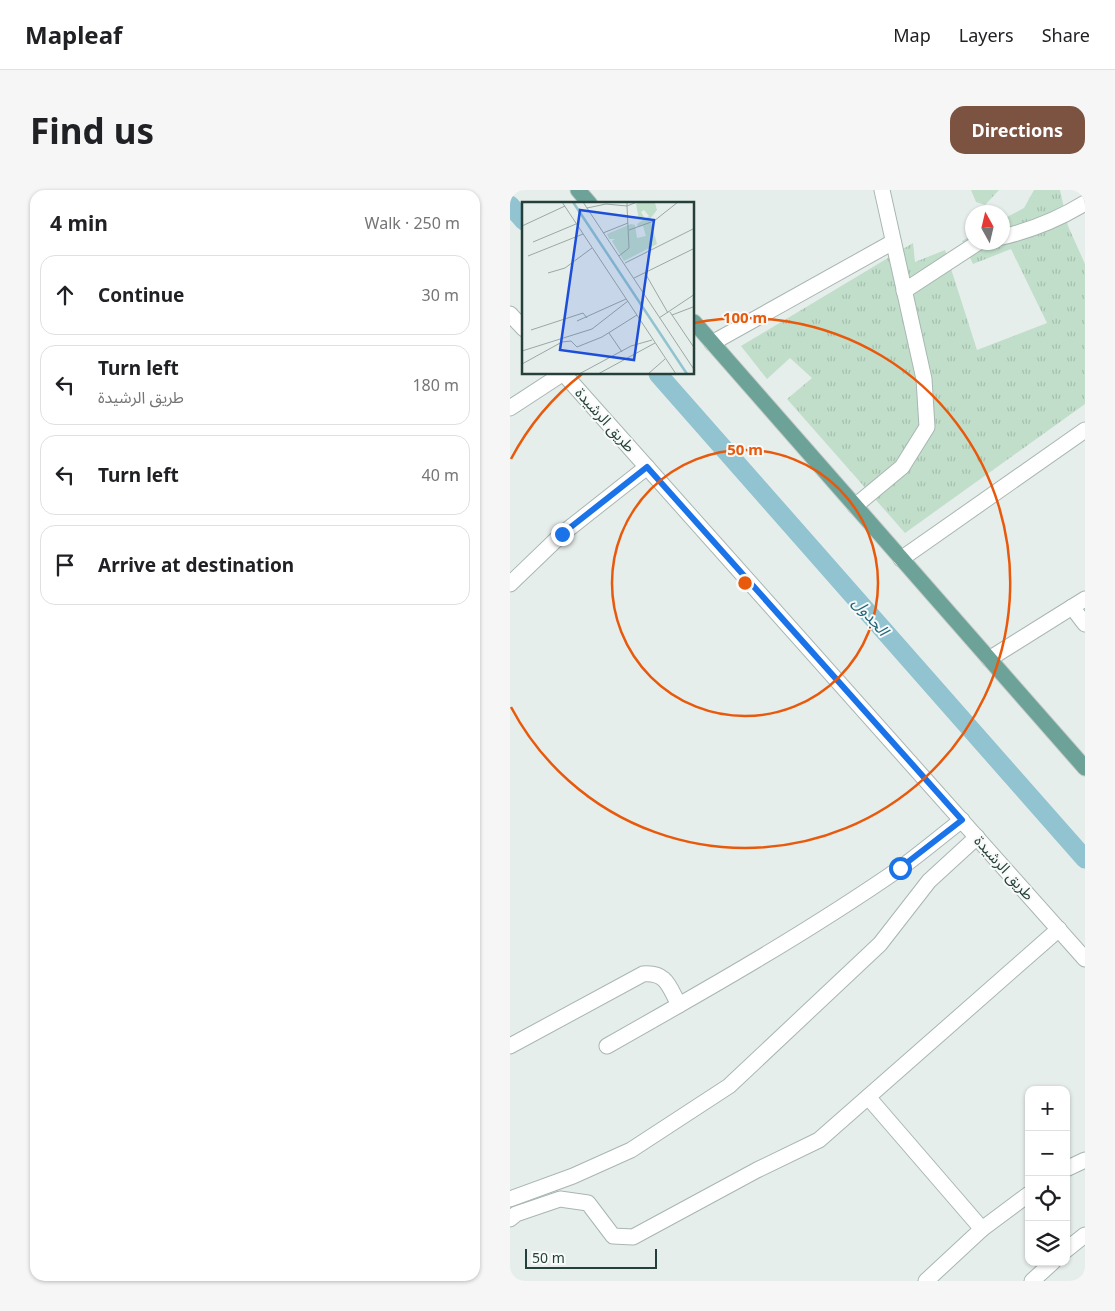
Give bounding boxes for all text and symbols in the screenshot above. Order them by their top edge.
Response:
text: Mapleaf [25,18,122,51]
text: Map [893,23,931,47]
text: Layers [959,23,1014,47]
text: Share [1042,23,1090,47]
button: Directions [950,106,1085,154]
text: Find us [30,107,154,154]
inset map [522,202,695,375]
north arrow [965,205,1010,250]
text: 4 min [50,209,108,237]
text: Walk · 250 m [365,212,460,234]
icon: ahead [51,281,79,309]
text: Continue [98,282,184,308]
text: 30 m [422,284,459,306]
text: 100 m [723,307,767,327]
text: Turn left [98,355,179,381]
icon: left [51,371,79,399]
text: 180 m [412,374,459,396]
street label: طريق الرشيدة [571,383,640,457]
text: طريق الرشيدة [98,386,184,408]
text: 50 m [727,439,763,459]
icon: left [51,461,79,489]
text: Turn left [98,462,179,488]
text: 40 m [422,464,459,486]
route end [551,523,574,546]
icon: arrive [51,551,79,579]
text: Arrive at destination [98,552,294,578]
centre of rings [736,574,754,592]
water label: الجدول [848,592,895,642]
street label: طريق الرشيدة [970,831,1039,905]
route start [889,857,912,880]
map controls [1025,1086,1070,1266]
button: + [1025,1086,1070,1131]
button: − [1025,1131,1070,1176]
button: locate [1025,1176,1070,1221]
button: layers [1025,1221,1070,1266]
scale bar [525,1246,658,1269]
text: 50 m [532,1248,565,1267]

